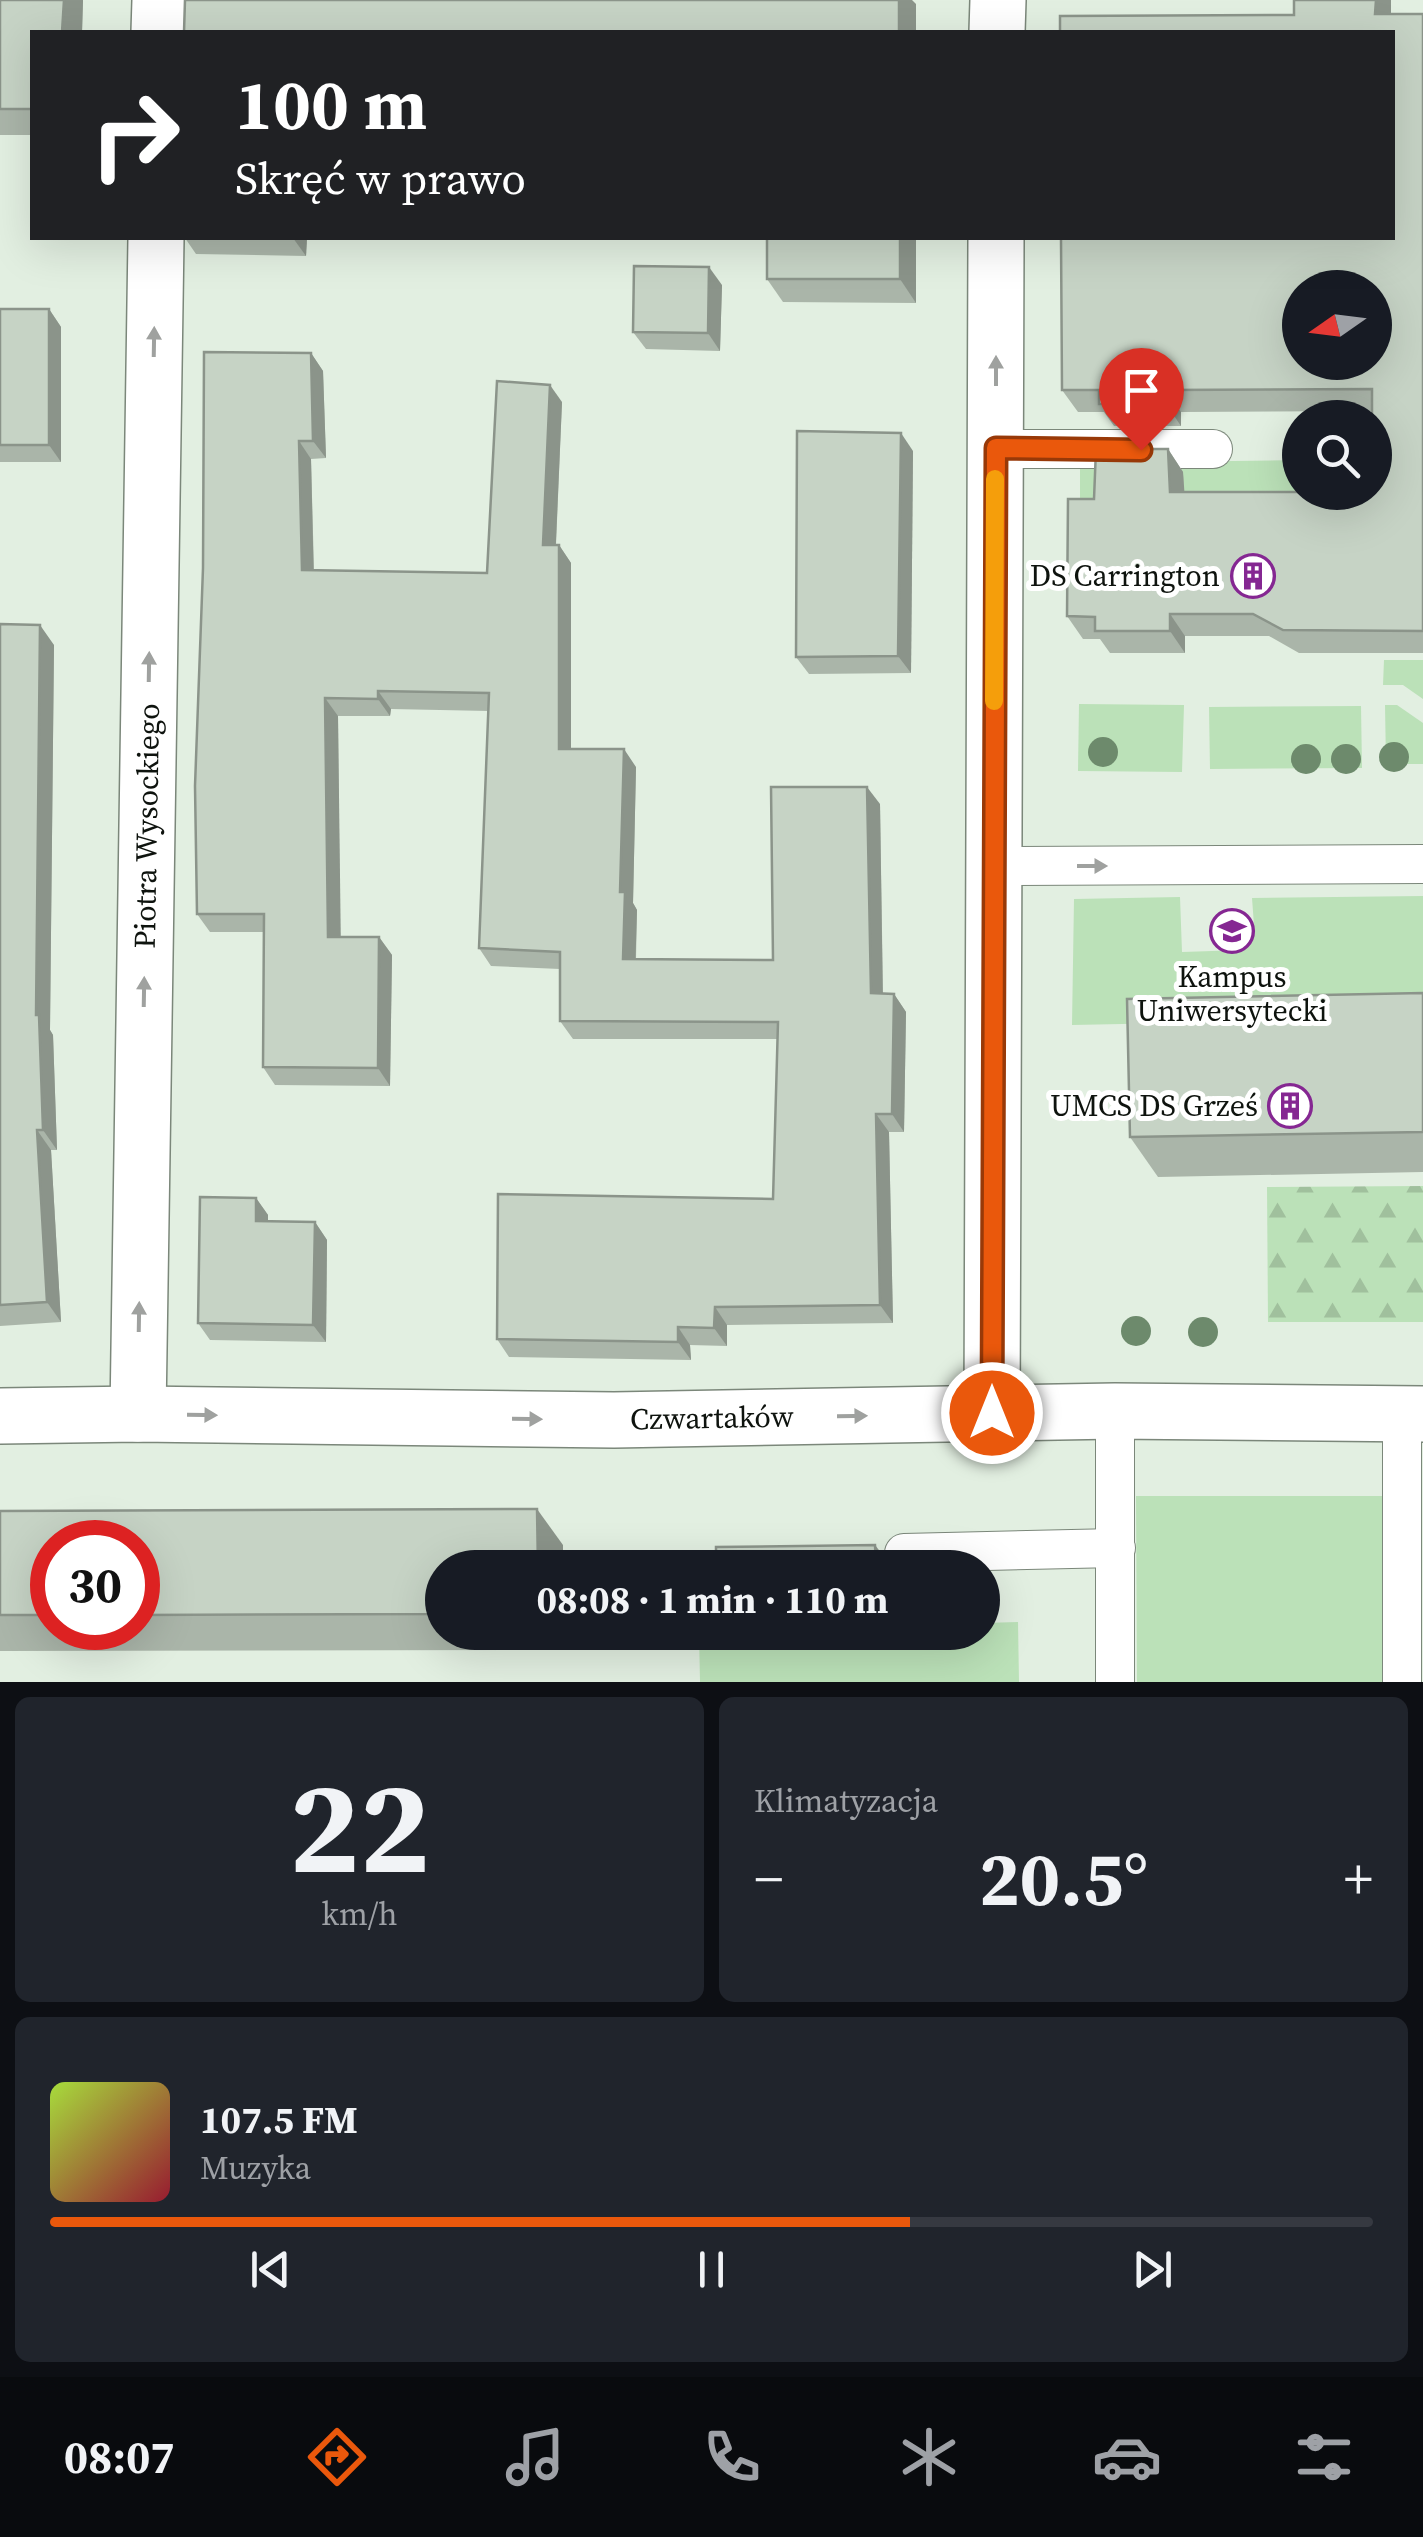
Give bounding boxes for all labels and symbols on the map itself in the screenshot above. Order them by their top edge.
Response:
north arrow [1282,270,1392,380]
one-way arrow [147,325,163,357]
pin [1099,348,1184,451]
one-way arrow [988,354,1004,386]
building icon: DS Carrington [1230,553,1276,599]
place label: DS Carrington [1030,555,1220,596]
one-way arrow [142,650,158,682]
street label: Piotra Wysockiego [124,703,169,949]
one-way arrow [1076,858,1108,874]
school or university icon: Kampus Uniwersytecki [1209,908,1255,954]
place label: Kampus Uniwersytecki [1137,956,1328,1031]
one-way arrow [137,975,153,1007]
building icon: UMCS DS Grześ [1267,1083,1313,1129]
place label: UMCS DS Grześ [1050,1085,1258,1126]
one-way arrow [131,1300,147,1332]
position arrow [940,1361,1044,1465]
street label: Czwartaków [630,1396,794,1439]
one-way arrow [187,1407,219,1423]
one-way arrow [837,1407,869,1423]
one-way arrow [512,1411,544,1427]
speed limit sign: 30 [30,1520,160,1650]

